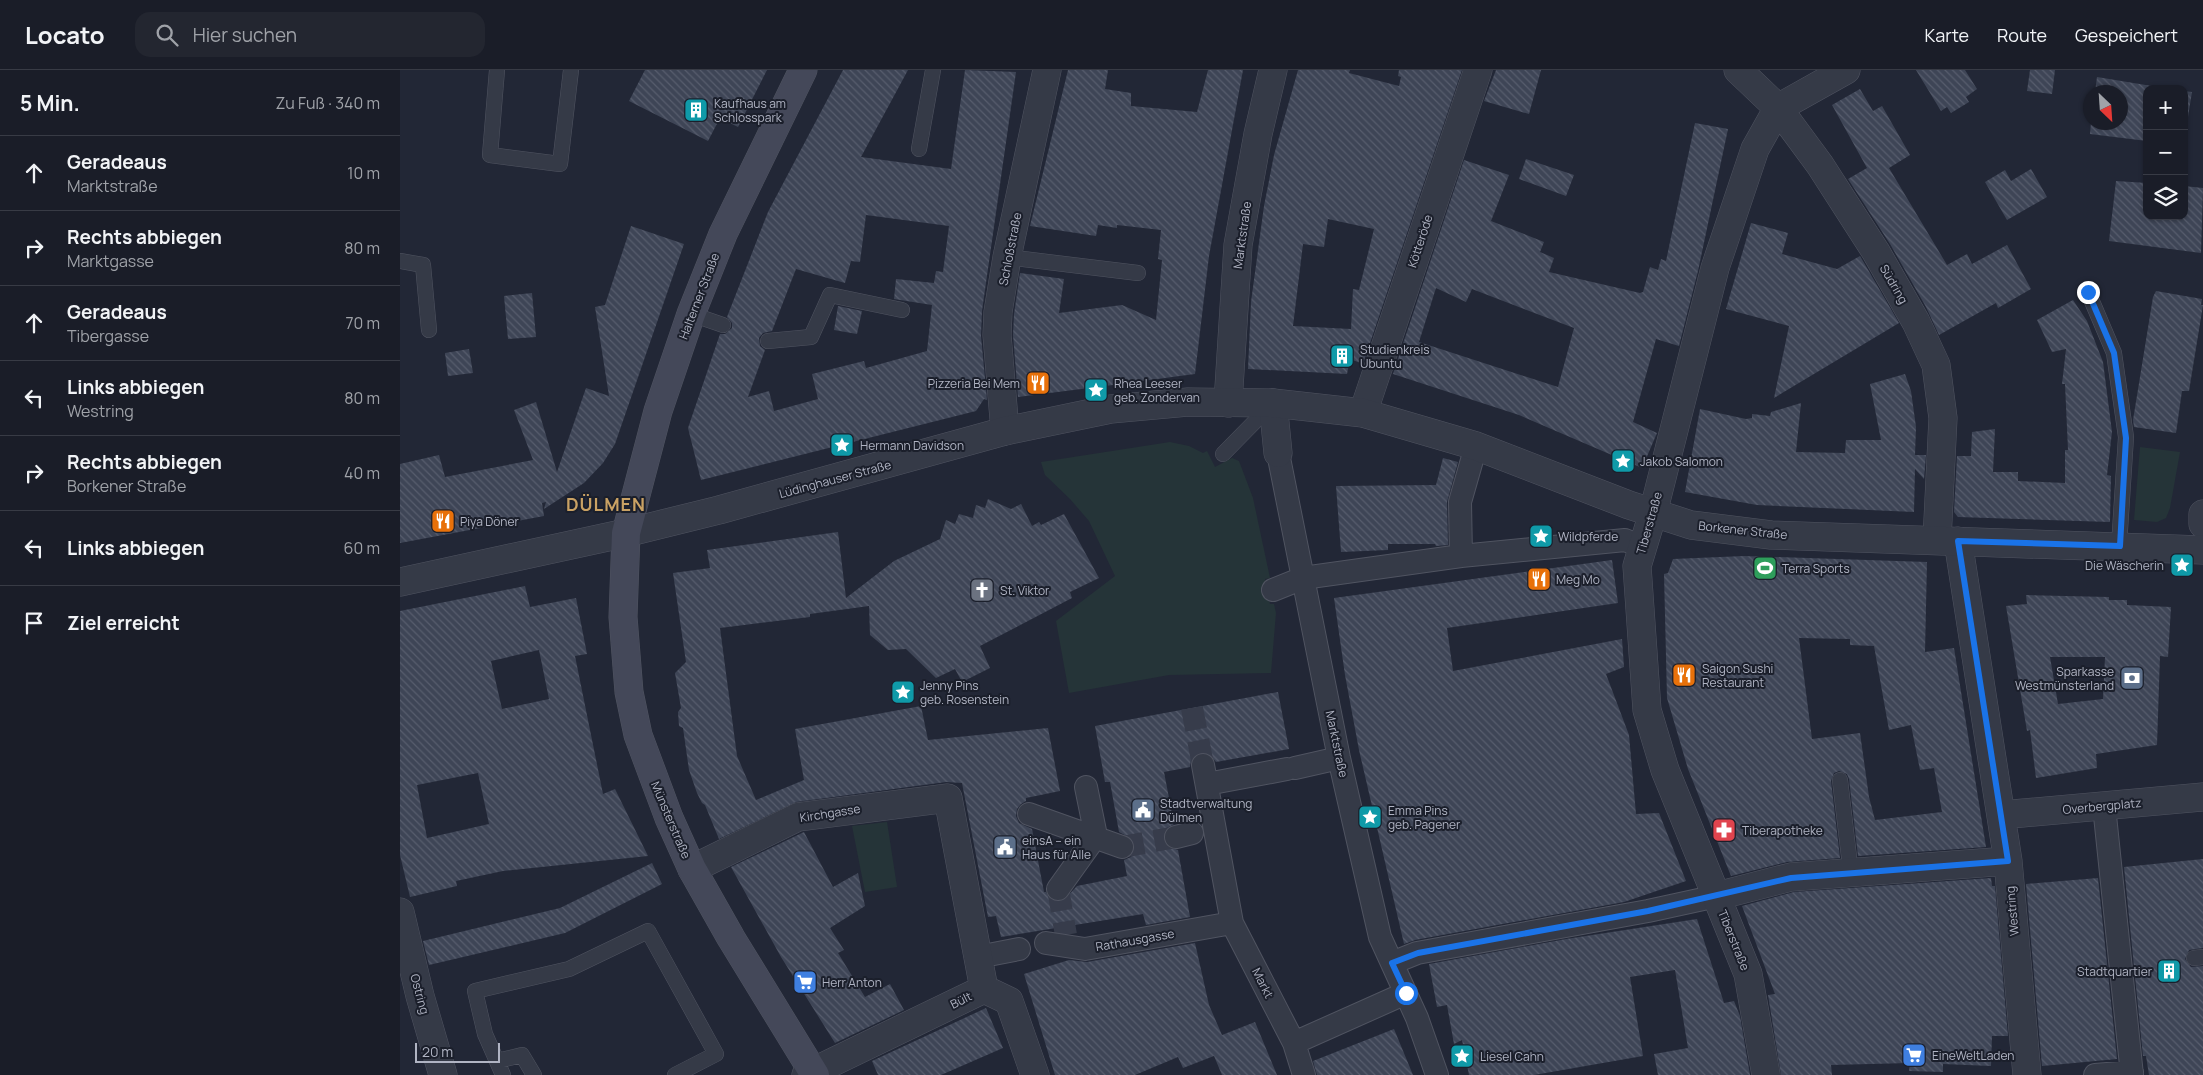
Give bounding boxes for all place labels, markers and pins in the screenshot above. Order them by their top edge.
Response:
place label: Kaufhaus am Schlosspark [714,95,786,126]
building icon: Kaufhaus am Schlosspark [683,97,709,123]
place label: Studienkreis Ubuntu [1360,341,1429,372]
building icon: Studienkreis Ubuntu [1329,343,1355,369]
restaurant icon: Pizzeria Bei Mem [1025,370,1051,396]
place label: Pizzeria Bei Mem [928,375,1020,392]
place label: Rhea Leeser geb. Zondervan [1114,375,1200,406]
place icon: Rhea Leeser geb. Zondervan [1083,377,1109,403]
place icon: Hermann Davidson [829,432,855,458]
place label: Hermann Davidson [860,437,964,454]
place icon: Jakob Salomon [1610,448,1636,474]
place label: Jakob Salomon [1640,453,1723,470]
restaurant icon: Piya Döner [430,508,456,534]
place label: Piya Döner [460,513,519,530]
place icon: Wildpferde [1528,523,1554,549]
place label: Wildpferde [1558,528,1618,545]
place icon: Die Wäscherin [2169,552,2195,578]
sports icon: Terra Sports [1752,555,1778,581]
place label: Die Wäscherin [2085,557,2164,574]
place label: Terra Sports [1782,560,1850,577]
restaurant icon: Meg Mo [1526,566,1552,592]
place label: Meg Mo [1556,571,1600,588]
church icon: St. Viktor [969,577,995,603]
place label: St. Viktor [1000,582,1050,599]
place label: Saigon Sushi Restaurant [1702,660,1773,691]
restaurant icon: Saigon Sushi Restaurant [1671,662,1697,688]
place label: Sparkasse Westmünsterland [2015,663,2114,694]
bank icon: Sparkasse Westmünsterland [2119,665,2145,691]
place label: Jenny Pins geb. Rosenstein [920,677,1009,708]
place icon: Jenny Pins geb. Rosenstein [890,679,916,705]
place label: Stadtverwaltung Dülmen [1160,795,1252,826]
public building icon: Stadtverwaltung Dülmen [1130,797,1156,823]
place label: Emma Pins geb. Pagener [1388,802,1461,833]
place icon: Emma Pins geb. Pagener [1357,804,1383,830]
pharmacy icon: Tiberapotheke [1711,817,1737,843]
place label: Tiberapotheke [1742,822,1823,839]
place label: einsA – ein Haus für Alle [1022,832,1091,863]
public building icon: einsA – ein Haus für Alle [992,834,1018,860]
building icon: Stadtquartier [2156,958,2182,984]
place label: Stadtquartier [2077,963,2153,980]
supermarket icon: Herr Anton [792,969,818,995]
place label: Herr Anton [822,974,882,991]
supermarket icon: EineWeltLaden [1901,1042,1927,1068]
place icon: Liesel Cahn [1449,1043,1475,1069]
place label: EineWeltLaden [1932,1047,2014,1064]
place label: Liesel Cahn [1480,1048,1544,1065]

